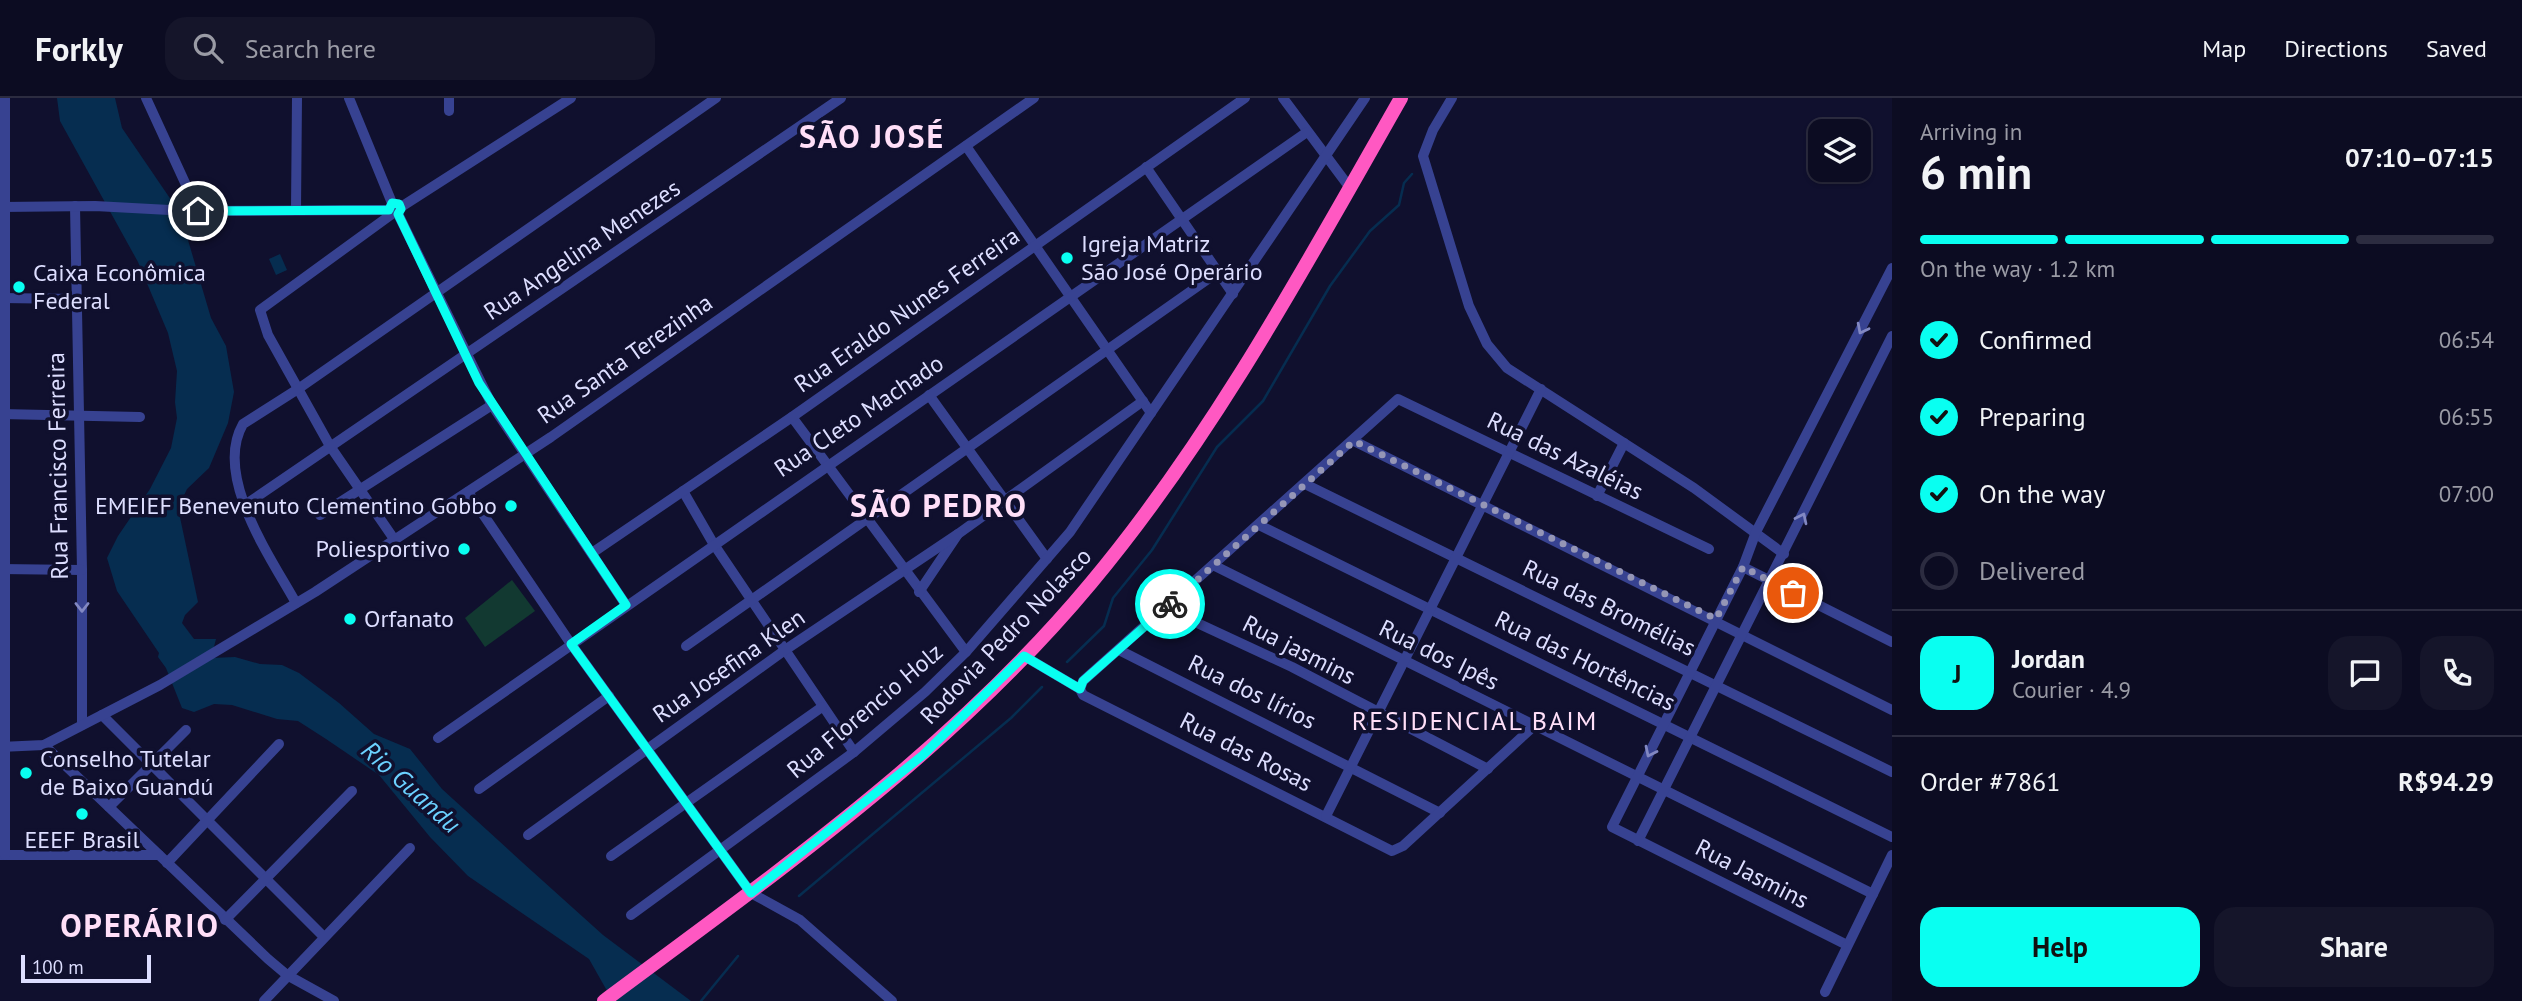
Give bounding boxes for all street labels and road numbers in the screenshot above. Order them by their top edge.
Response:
street label: Rua Angelina Menezes [477,172,686,327]
street label: Rua Eraldo Nunes Ferreira [788,220,1025,399]
street label: Rua Santa Terezinha [531,287,718,431]
street label: Rua Cleto Machado [768,347,949,484]
street label: Rua Francisco Ferreira [40,352,75,580]
street label: Rua das Azaléias [1482,404,1648,507]
street label: Rodovia Pedro Nolasco [913,541,1098,731]
street label: Rua das Bromélias [1518,552,1701,663]
street label: Rua Josefina Klen [647,602,811,730]
street label: Rua das Hortências [1490,603,1681,718]
street label: Rua jasmins [1237,608,1361,691]
street label: Rua dos Ipês [1374,612,1504,697]
street label: Rua Florencio Holz [780,636,949,785]
street label: Rua dos lírios [1183,647,1321,736]
street label: Rua das Rosas [1175,705,1318,798]
street label: Rua Jasmins [1690,832,1814,915]

